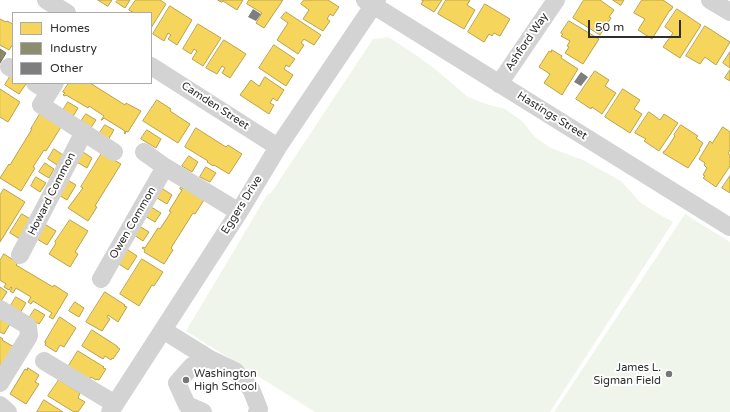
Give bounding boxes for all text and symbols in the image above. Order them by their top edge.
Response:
street label: Ashford Way [503,10,551,74]
legend [12,12,152,84]
scale bar [590,12,683,38]
text: 50 m [595,20,624,34]
text: Homes [50,21,90,35]
text: Industry [50,41,97,55]
text: Other [50,61,83,75]
street label: Camden Street [179,79,251,133]
street label: Hastings Street [515,89,589,143]
street label: Howard Common [25,150,79,238]
street label: Eggers Drive [219,173,265,237]
street label: Owen Common [107,185,159,261]
place label: James L. Sigman Field [594,361,661,387]
place label: Washington High School [194,367,257,393]
marker: James L. Sigman Field [664,369,674,379]
marker: Washington High School [181,375,191,385]

